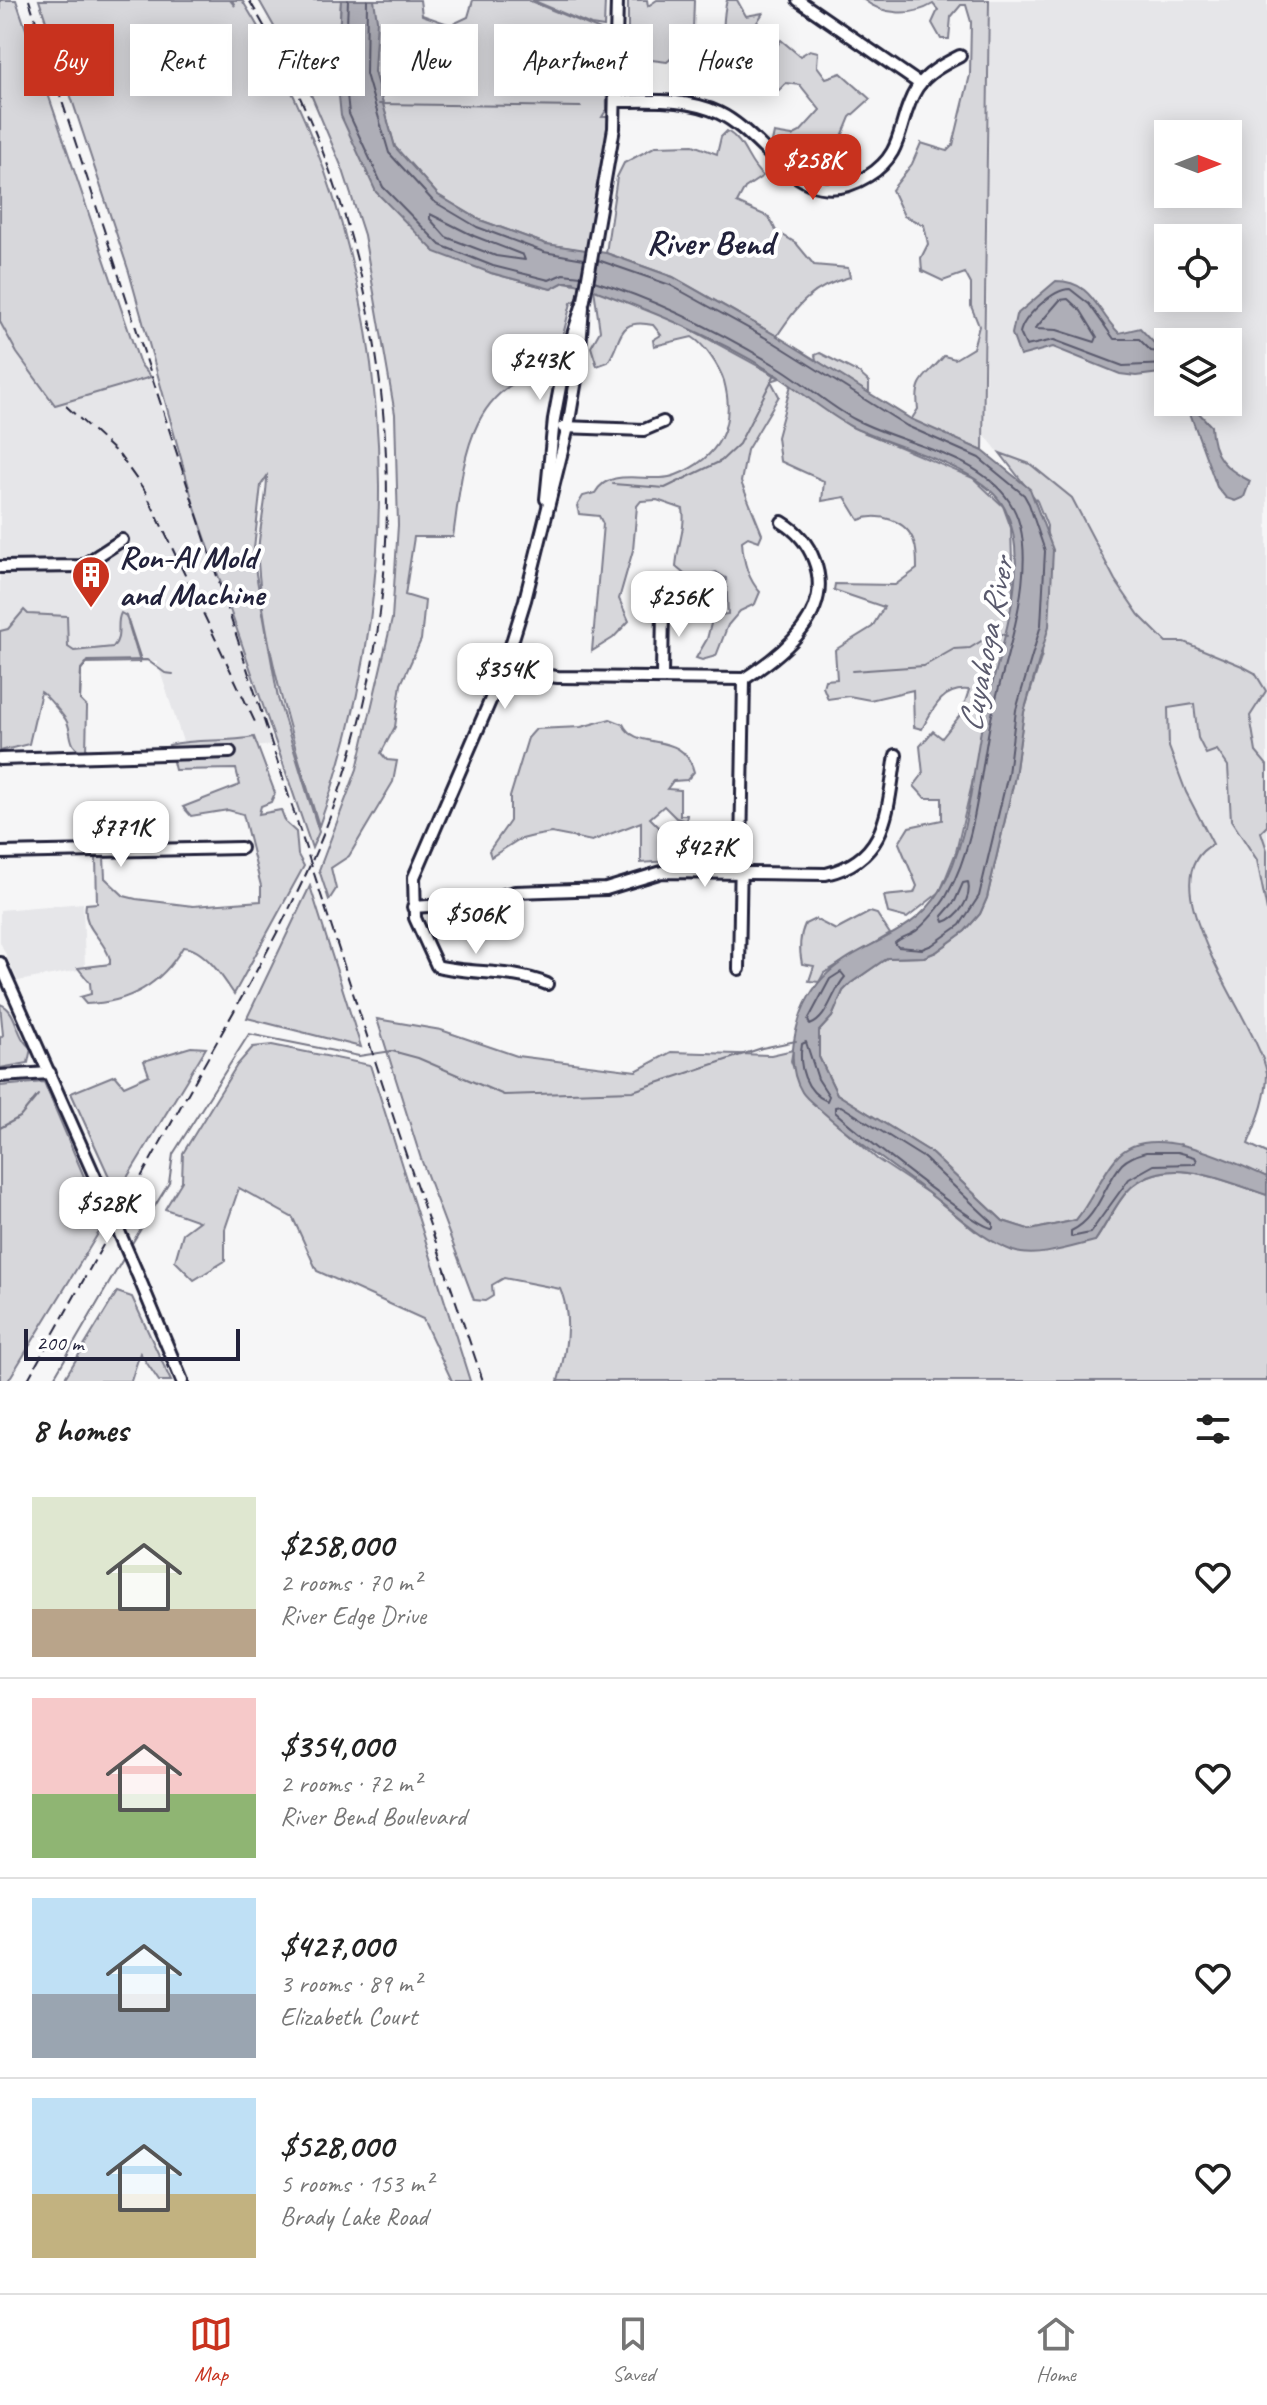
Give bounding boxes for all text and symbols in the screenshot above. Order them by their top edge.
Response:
chip: Buy [24,24,114,96]
chip: Rent [130,24,232,96]
chip: Filters [248,24,365,96]
chip: New [381,24,478,96]
chip: Apartment [494,24,653,96]
chip: House [669,24,779,96]
north arrow [1154,120,1242,208]
map controls [1154,120,1242,416]
pin: $258K [757,134,869,202]
text: $258K [783,143,843,176]
district label: River Bend [647,221,779,264]
button: locate [1154,224,1242,312]
button: layers [1154,328,1242,416]
pin: $243K [484,334,596,402]
text: $243K [510,343,570,376]
place label: Ron-Al Mold and Machine [119,537,267,615]
water label: Cuyahoga River [948,550,1024,735]
building icon: Ron-Al Mold and Machine [70,554,112,609]
pin: $256K [623,571,735,639]
text: $256K [649,580,709,613]
pin: $354K [449,643,561,711]
text: $354K [475,652,535,685]
pin: $771K [65,801,177,869]
text: $771K [91,810,151,843]
pin: $427K [649,821,761,889]
text: $427K [675,830,735,863]
pin: $506K [420,888,532,956]
text: $506K [446,897,506,930]
pin: $528K [51,1177,163,1245]
text: $528K [77,1186,137,1219]
scale bar [24,1325,240,1361]
text: 200 m [36,1329,83,1357]
icon: filters [1191,1407,1235,1451]
text: 8 homes [32,1408,128,1451]
text: $258,000 [280,1523,393,1566]
icon: home [96,1529,192,1625]
icon: heart [1191,1555,1235,1599]
text: 2 rooms · 70 m² [280,1566,421,1599]
text: River Edge Drive [280,1599,426,1632]
text: $354,000 [280,1724,393,1767]
icon: home [96,1730,192,1826]
icon: heart [1191,1756,1235,1800]
text: 2 rooms · 72 m² [280,1767,421,1800]
text: River Bend Boulevard [280,1800,466,1833]
text: $427,000 [280,1924,394,1967]
icon: home [96,1930,192,2026]
icon: heart [1191,1956,1235,2000]
text: 3 rooms · 89 m² [280,1967,421,2000]
text: Elizabeth Court [280,2000,417,2033]
text: $528,000 [280,2124,393,2167]
icon: home [96,2130,192,2226]
icon: heart [1191,2156,1235,2200]
text: 5 rooms · 153 m² [280,2167,432,2200]
text: Brady Lake Road [280,2200,428,2233]
tab: Map [189,2312,233,2388]
tab: Saved [611,2312,655,2388]
tab: Home [1034,2312,1078,2388]

